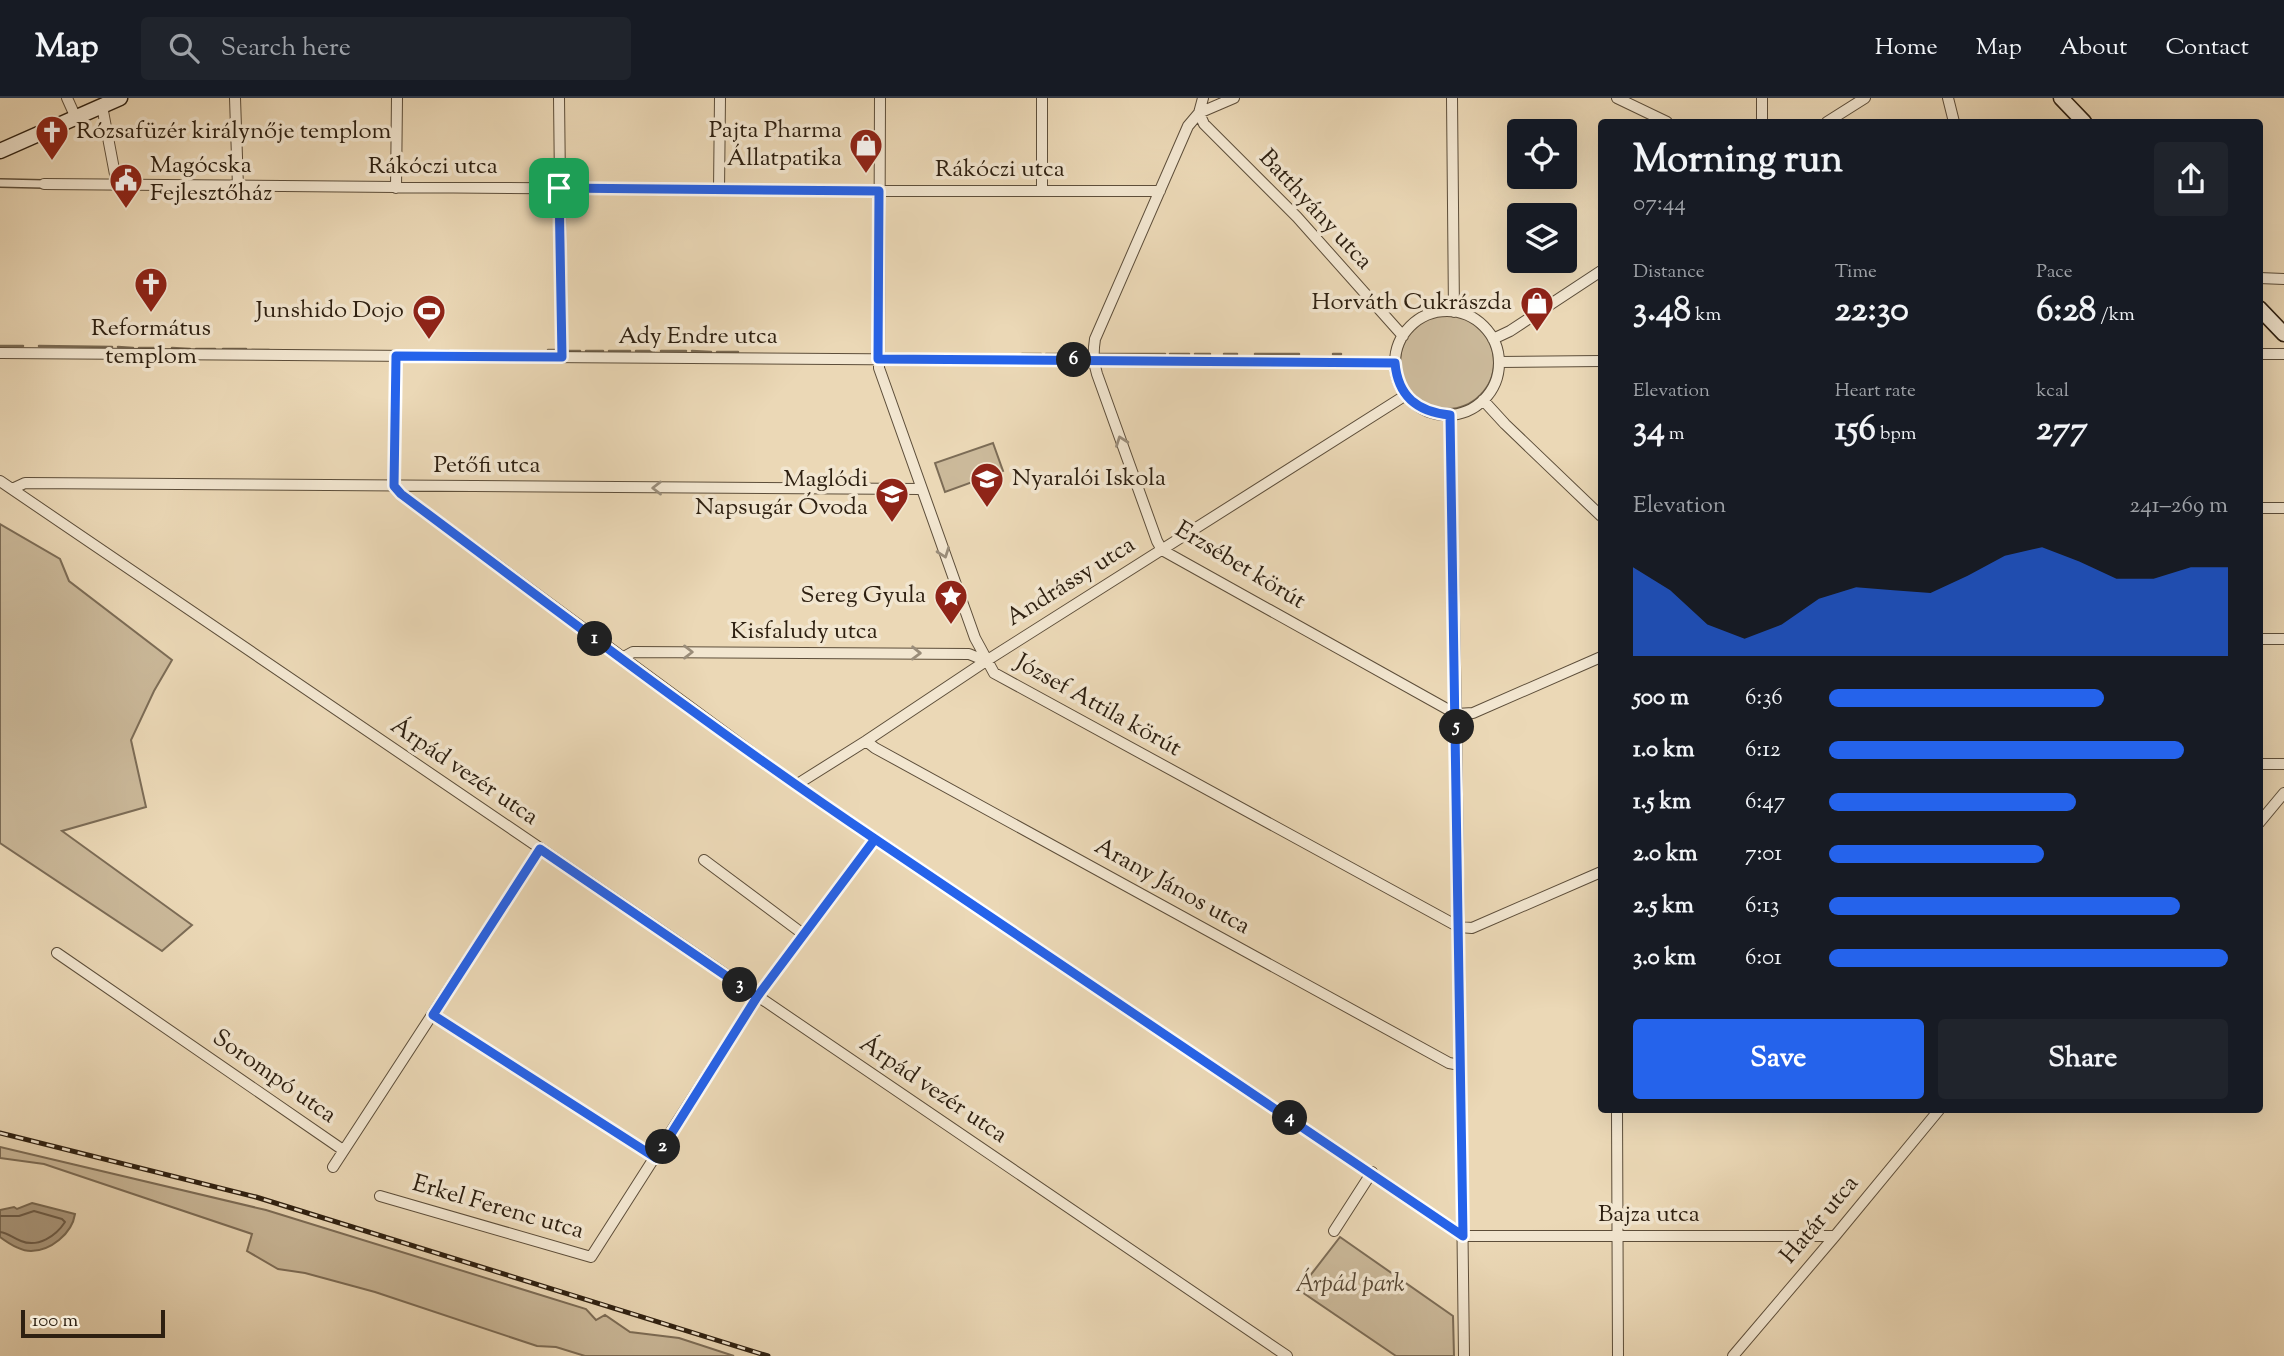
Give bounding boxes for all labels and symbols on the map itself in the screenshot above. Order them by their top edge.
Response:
church icon: Rózsafüzér királynője templom [33,113,71,162]
place label: Pajta Pharma Állatpatika [709,114,842,176]
place label: Rózsafüzér királynője templom [76,115,392,149]
shop icon: Pajta Pharma Állatpatika [847,126,885,175]
street label: Batthyány utca [1250,142,1380,278]
place label: Magócska Fejlesztőház [150,149,272,211]
street label: Rákóczi utca [368,150,498,184]
street label: Rákóczi utca [935,153,1065,187]
pin [529,158,589,218]
public building icon: Magócska Fejlesztőház [107,161,145,210]
church icon: Református templom [132,265,170,314]
shop icon: Horváth Cukrászda [1518,284,1556,333]
place label: Horváth Cukrászda [1311,286,1512,320]
sports icon: Junshido Dojo [410,292,448,341]
place label: Junshido Dojo [253,294,404,328]
place label: Református templom [91,312,211,374]
street label: Ady Endre utca [618,320,778,354]
pin: 6 [1056,342,1092,378]
one-way arrow [1115,435,1129,447]
street label: Petőfi utca [434,449,541,483]
school or university icon: Nyaralói Iskola [968,460,1006,509]
place label: Nyaralói Iskola [1012,462,1166,496]
place label: Maglódi Napsugár Óvoda [695,463,868,525]
school or university icon: Maglódi Napsugár Óvoda [873,475,911,524]
one-way arrow [651,480,661,496]
street label: Erzsébet körút [1168,514,1312,618]
street label: Andrássy utca [1000,529,1142,635]
one-way arrow [936,546,950,558]
place icon: Sereg Gyula [932,577,970,626]
place label: Sereg Gyula [800,579,926,613]
street label: Kisfaludy utca [730,615,878,649]
pin: 1 [578,622,612,656]
one-way arrow [683,644,694,660]
street label: József Attila körút [1007,645,1187,766]
one-way arrow [910,646,921,661]
street label: Árpád vezér utca [383,710,545,834]
pin: 5 [1440,710,1474,744]
street label: Arany János utca [1088,830,1256,944]
pin: 3 [722,968,758,1002]
street label: Sorompó utca [205,1022,343,1132]
street label: Árpád vezér utca [852,1028,1014,1152]
pin: 4 [1272,1100,1308,1136]
pin: 2 [646,1130,680,1164]
street label: Erkel Ferenc utca [408,1167,588,1249]
street label: Határ utca [1773,1168,1867,1272]
street label: Bajza utca [1598,1198,1700,1232]
park label: Árpád park [1295,1267,1405,1302]
scale bar [21,1307,164,1339]

